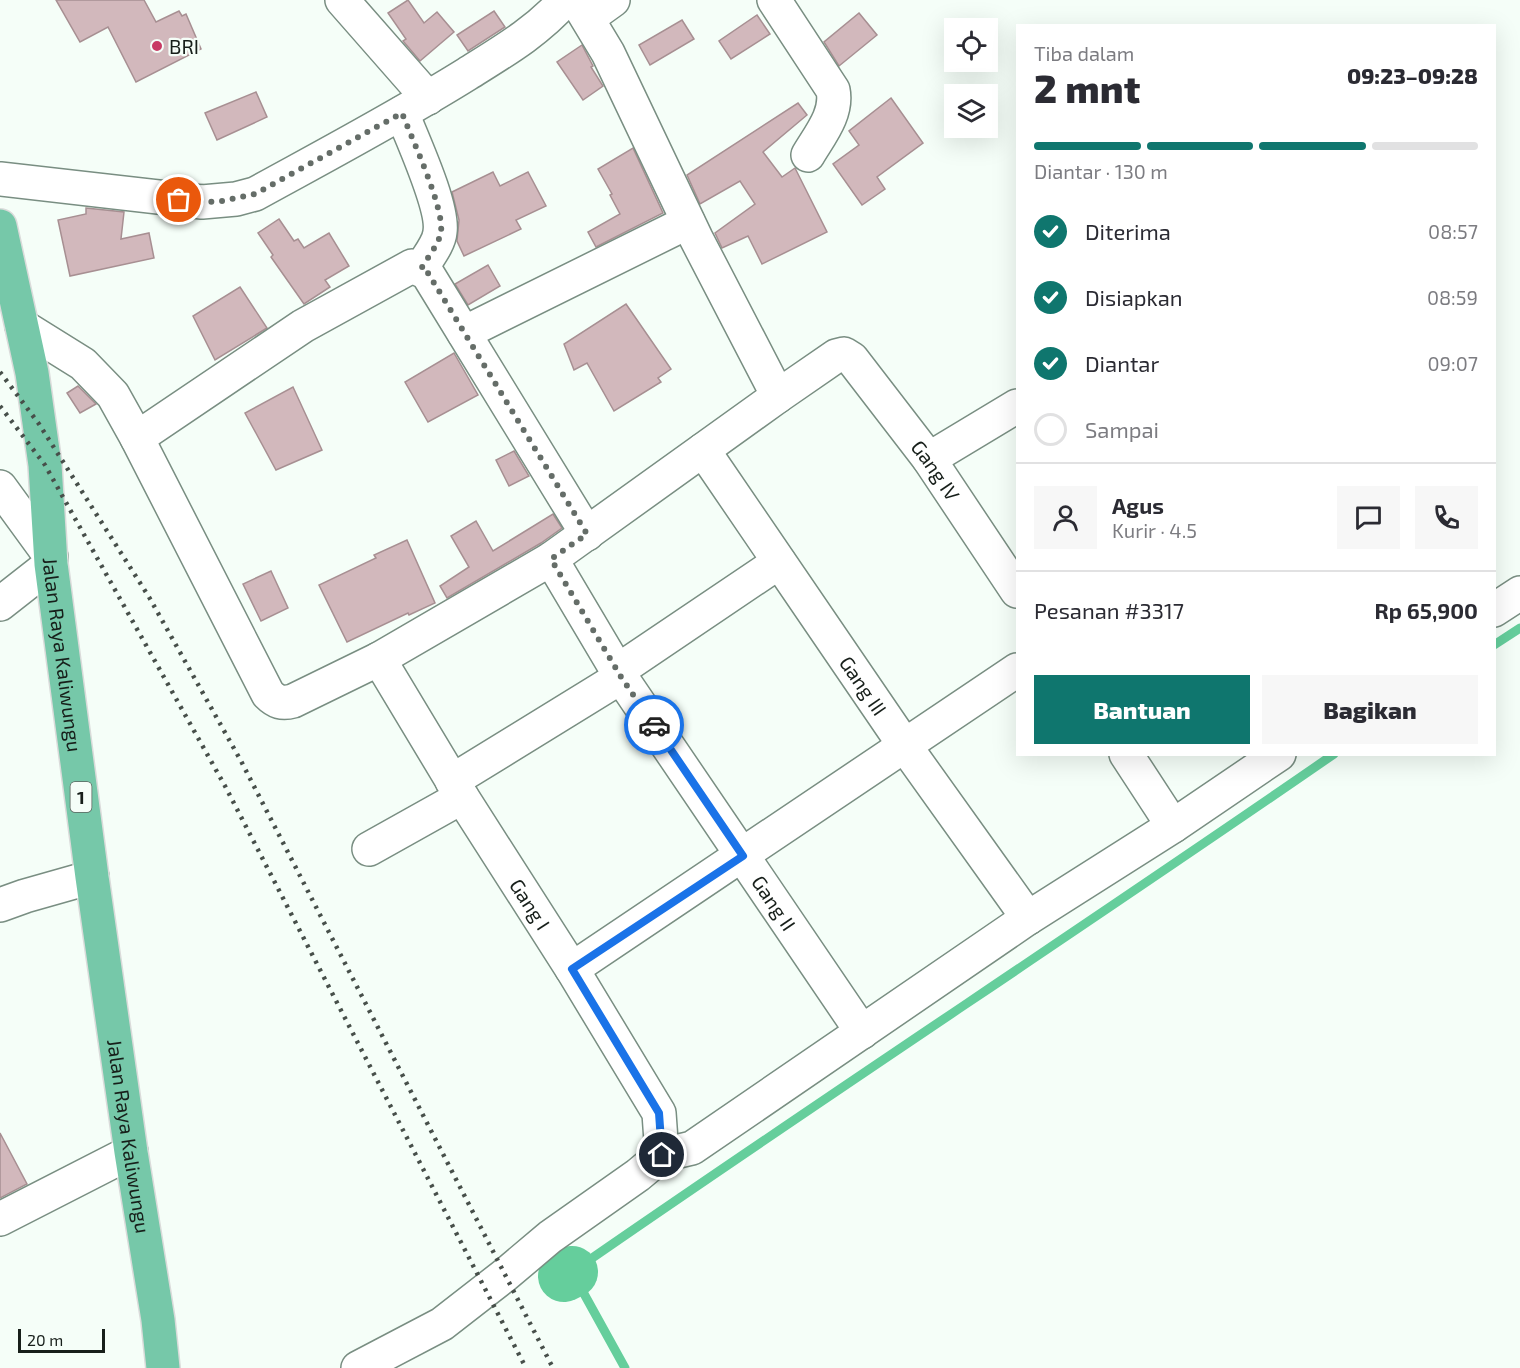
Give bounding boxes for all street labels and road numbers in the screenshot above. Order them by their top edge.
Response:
street label: Gang IV [907,435,965,505]
street label: Jalan Raya Kaliwungu [39,557,88,753]
street label: Gang III [835,651,892,720]
road number: 1 [70,782,92,812]
street label: Gang II [747,871,801,935]
street label: Gang I [505,874,556,934]
street label: Jalan Raya Kaliwungu [103,1038,156,1235]

